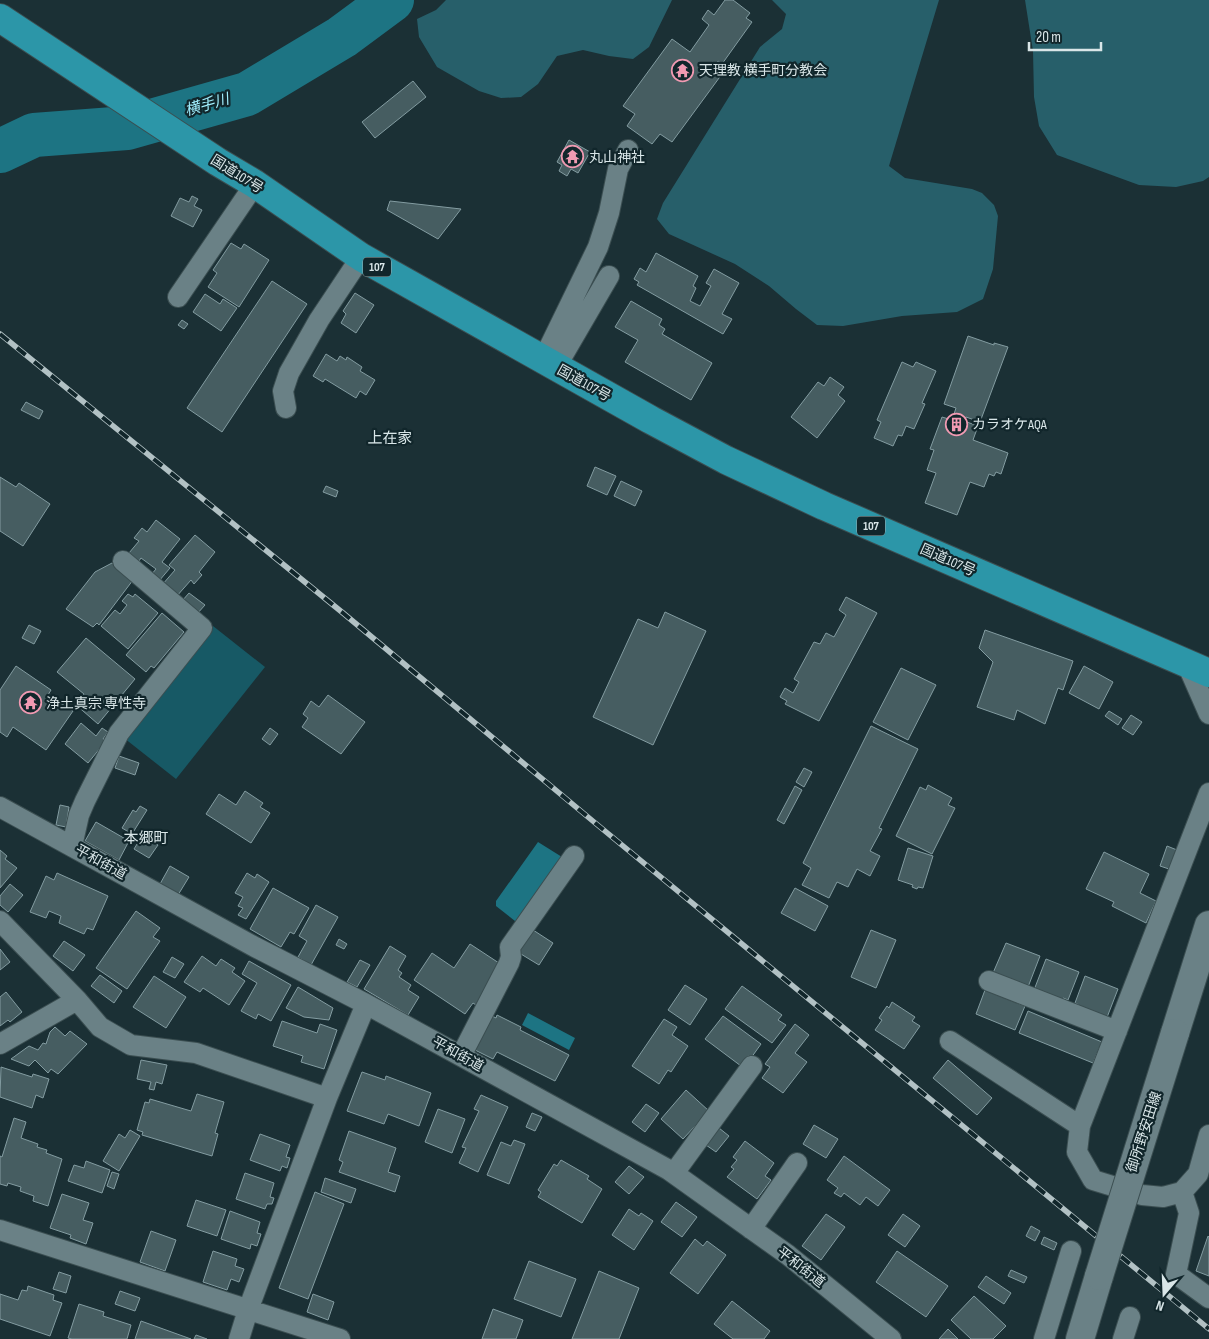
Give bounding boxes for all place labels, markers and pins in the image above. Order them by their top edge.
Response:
temple icon: 天理教 横手町分教会 [671,58,695,82]
place label: 天理教 横手町分教会 [699,62,827,79]
temple icon: 丸山神社 [561,145,585,169]
place label: 丸山神社 [589,149,645,166]
building icon: カラオケAQA [944,412,968,436]
place label: カラオケAQA [972,416,1048,433]
temple icon: 浄土真宗 専性寺 [18,691,42,715]
place label: 浄土真宗 専性寺 [46,695,146,712]

